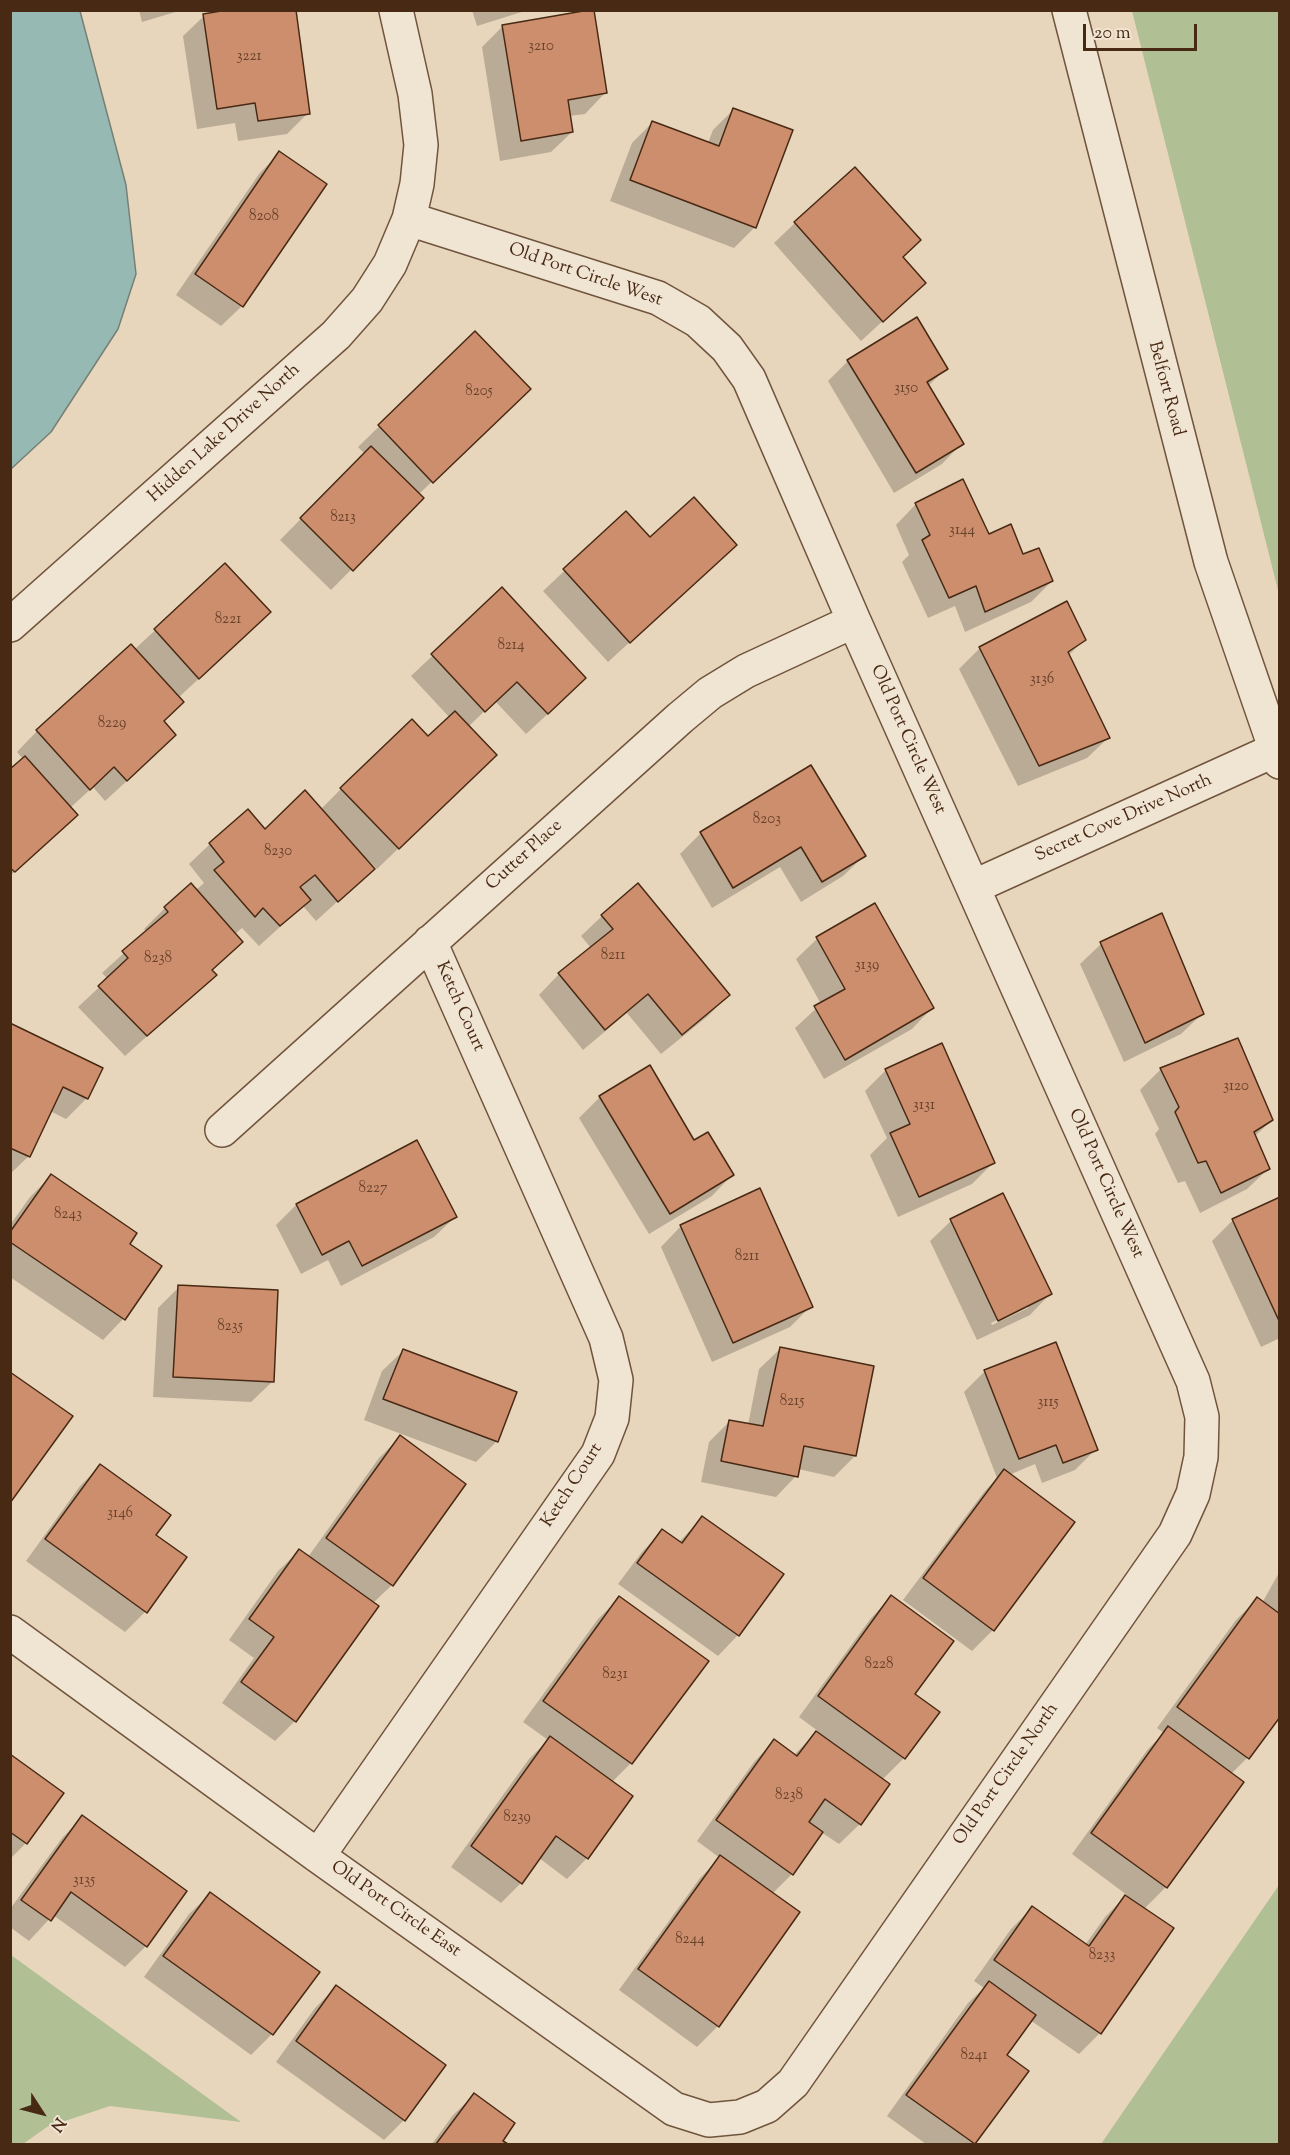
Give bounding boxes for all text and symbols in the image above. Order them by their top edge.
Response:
scale bar [1086,12,1200,50]
text: 20 m [1094,21,1131,47]
house number: 3210 [528,38,554,56]
house number: 3221 [236,48,262,66]
house number: 8208 [249,208,279,226]
street label: Old Port Circle West [505,240,665,312]
street label: Belfort Road [1142,339,1188,439]
street label: Hidden Lake Drive North [144,360,306,508]
house number: 3150 [894,380,918,398]
house number: 8205 [465,383,493,401]
house number: 8213 [330,509,356,527]
house number: 3144 [949,522,975,540]
house number: 8221 [215,611,241,629]
house number: 8214 [497,637,525,655]
street label: Old Port Circle West [864,662,950,818]
house number: 3136 [1030,671,1054,689]
house number: 8229 [98,715,126,733]
street label: Secret Cove Drive North [1032,770,1216,868]
house number: 8203 [753,811,781,829]
street label: Cutter Place [482,816,568,896]
house number: 8230 [264,843,292,861]
house number: 8211 [601,947,625,965]
house number: 8238 [144,950,172,968]
house number: 3139 [855,957,879,975]
street label: Ketch Court [430,959,488,1055]
house number: 3120 [1223,1078,1249,1096]
house number: 3131 [913,1097,935,1115]
street label: Old Port Circle West [1062,1106,1148,1262]
house number: 8227 [359,1180,387,1198]
house number: 8243 [54,1206,82,1224]
house number: 8211 [735,1248,759,1266]
house number: 8235 [217,1318,243,1336]
house number: 8215 [780,1393,804,1411]
house number: 3115 [1037,1394,1059,1412]
street label: Ketch Court [538,1440,608,1532]
house number: 3146 [107,1505,133,1523]
house number: 8228 [865,1656,893,1674]
house number: 8231 [602,1666,628,1684]
street label: Old Port Circle North [950,1700,1064,1850]
house number: 8238 [775,1787,803,1805]
house number: 8239 [503,1809,531,1827]
street label: Old Port Circle East [326,1857,464,1963]
house number: 3135 [73,1872,95,1890]
house number: 8244 [675,1931,705,1949]
house number: 8233 [1089,1947,1115,1965]
house number: 8241 [960,2047,988,2065]
north arrow [12,2083,72,2143]
text: N [44,2112,70,2136]

